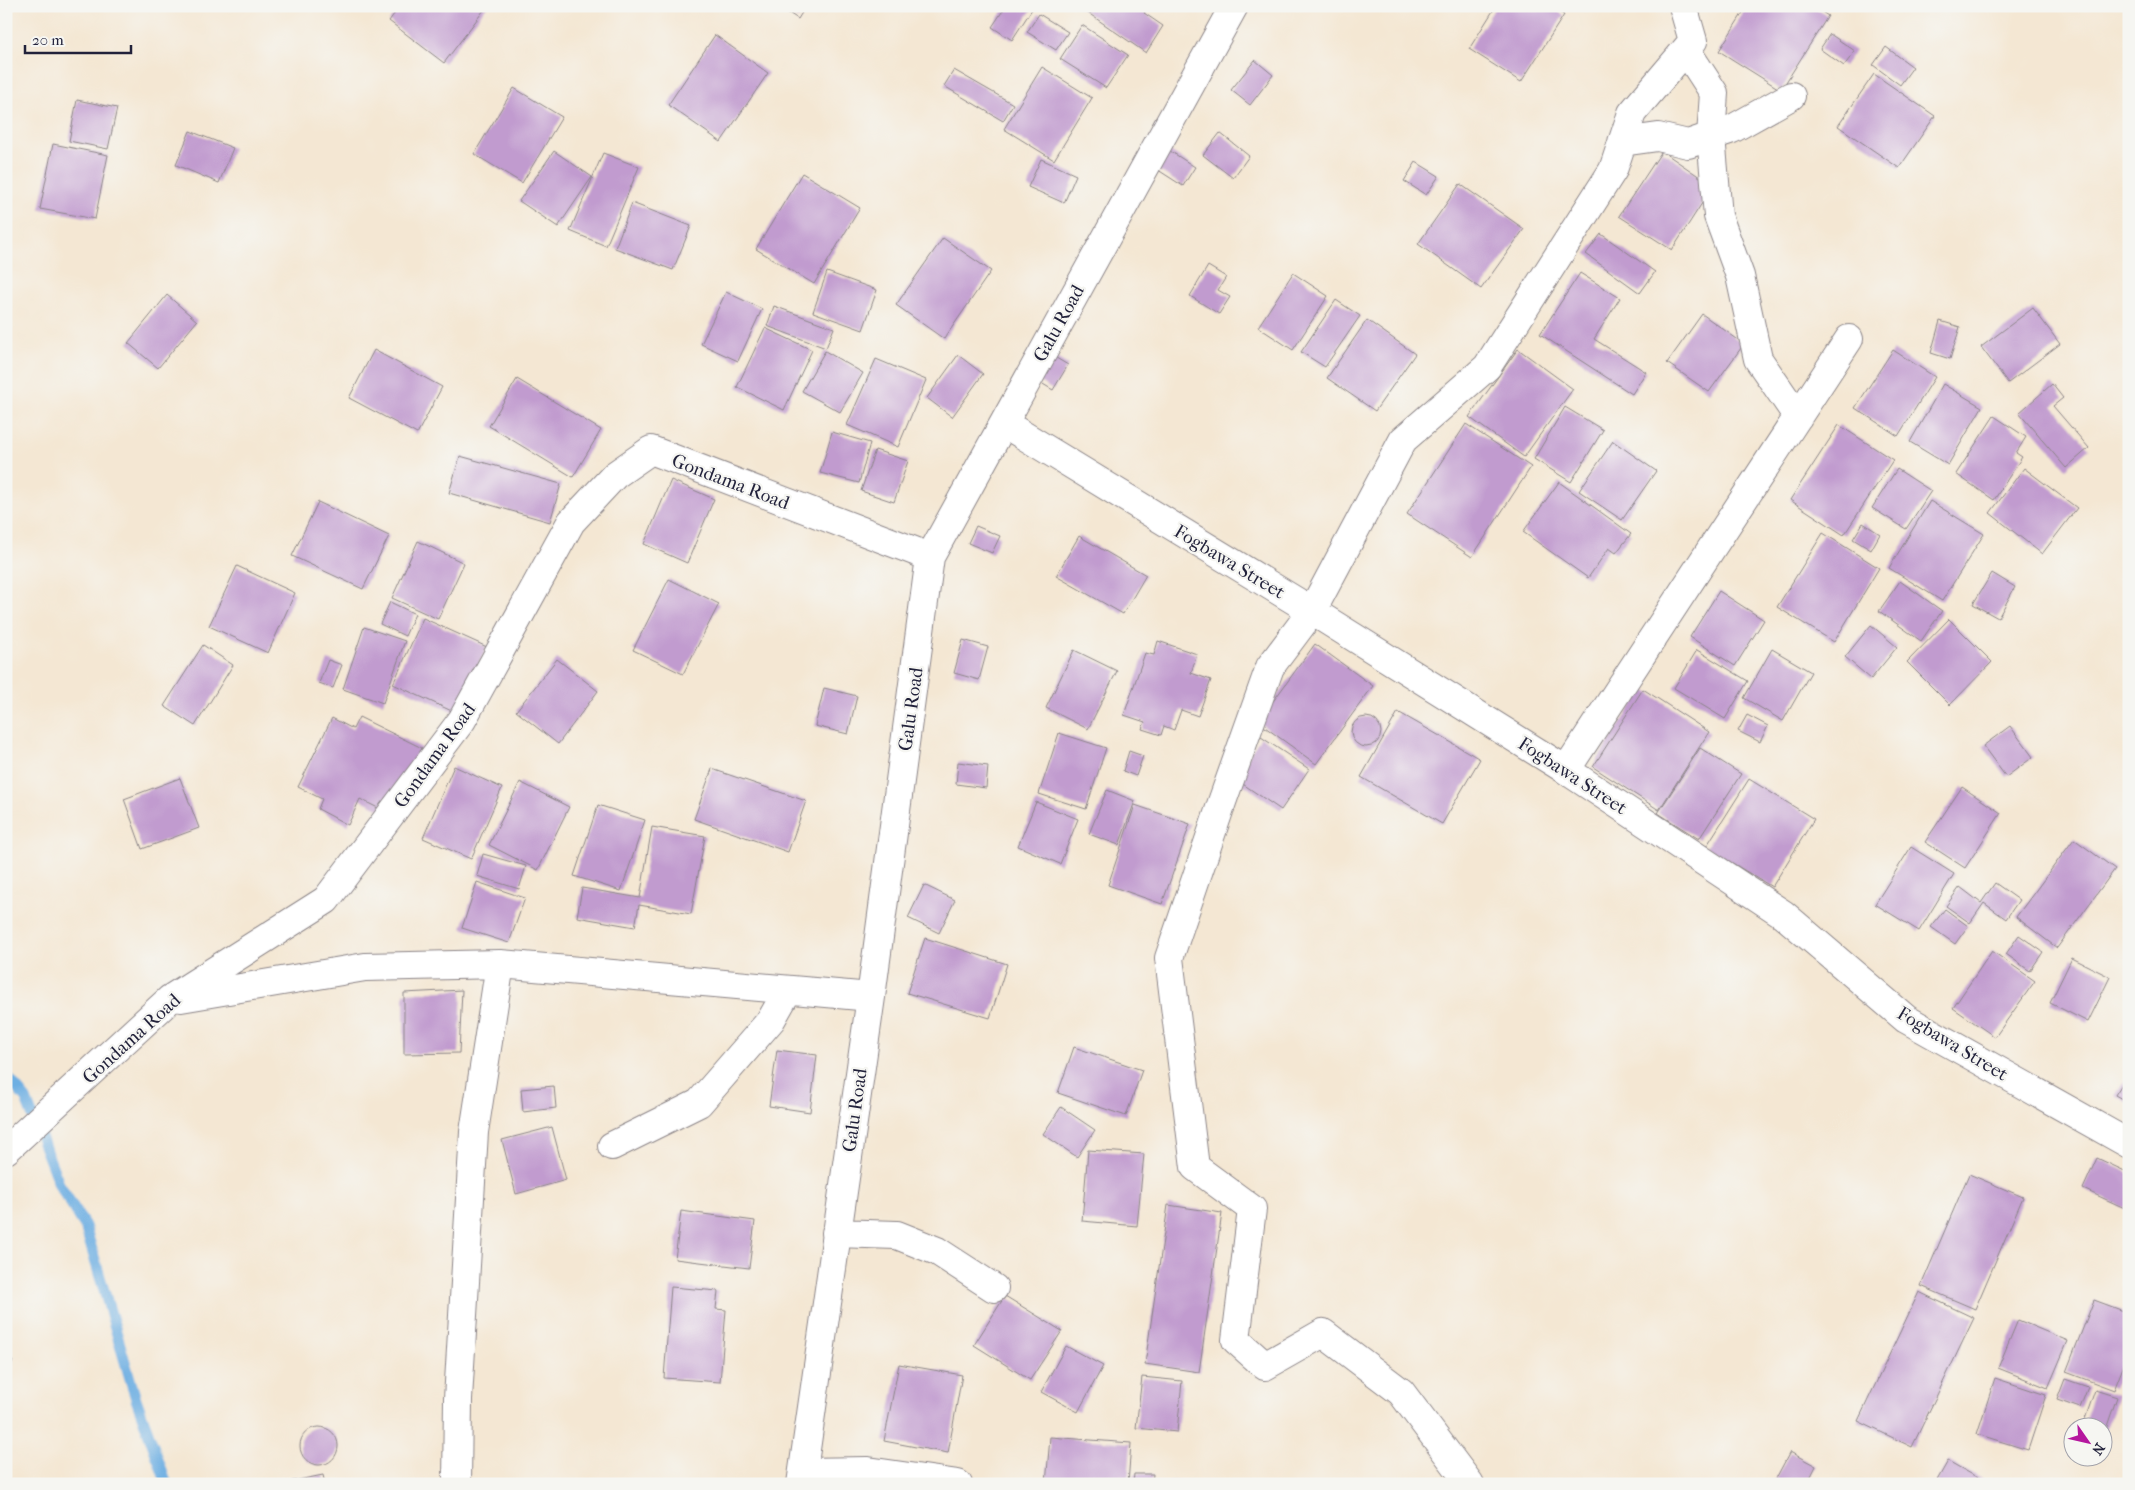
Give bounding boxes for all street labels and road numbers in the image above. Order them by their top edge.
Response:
street label: Galu Road [1029,281,1089,366]
street label: Gondama Road [669,449,793,515]
street label: Fogbawa Street [1170,520,1289,604]
street label: Galu Road [894,665,928,753]
street label: Gondama Road [389,698,481,812]
street label: Fogbawa Street [1514,733,1631,819]
street label: Gondama Road [78,989,186,1088]
street label: Fogbawa Street [1893,1002,2012,1086]
street label: Galu Road [838,1066,872,1154]

